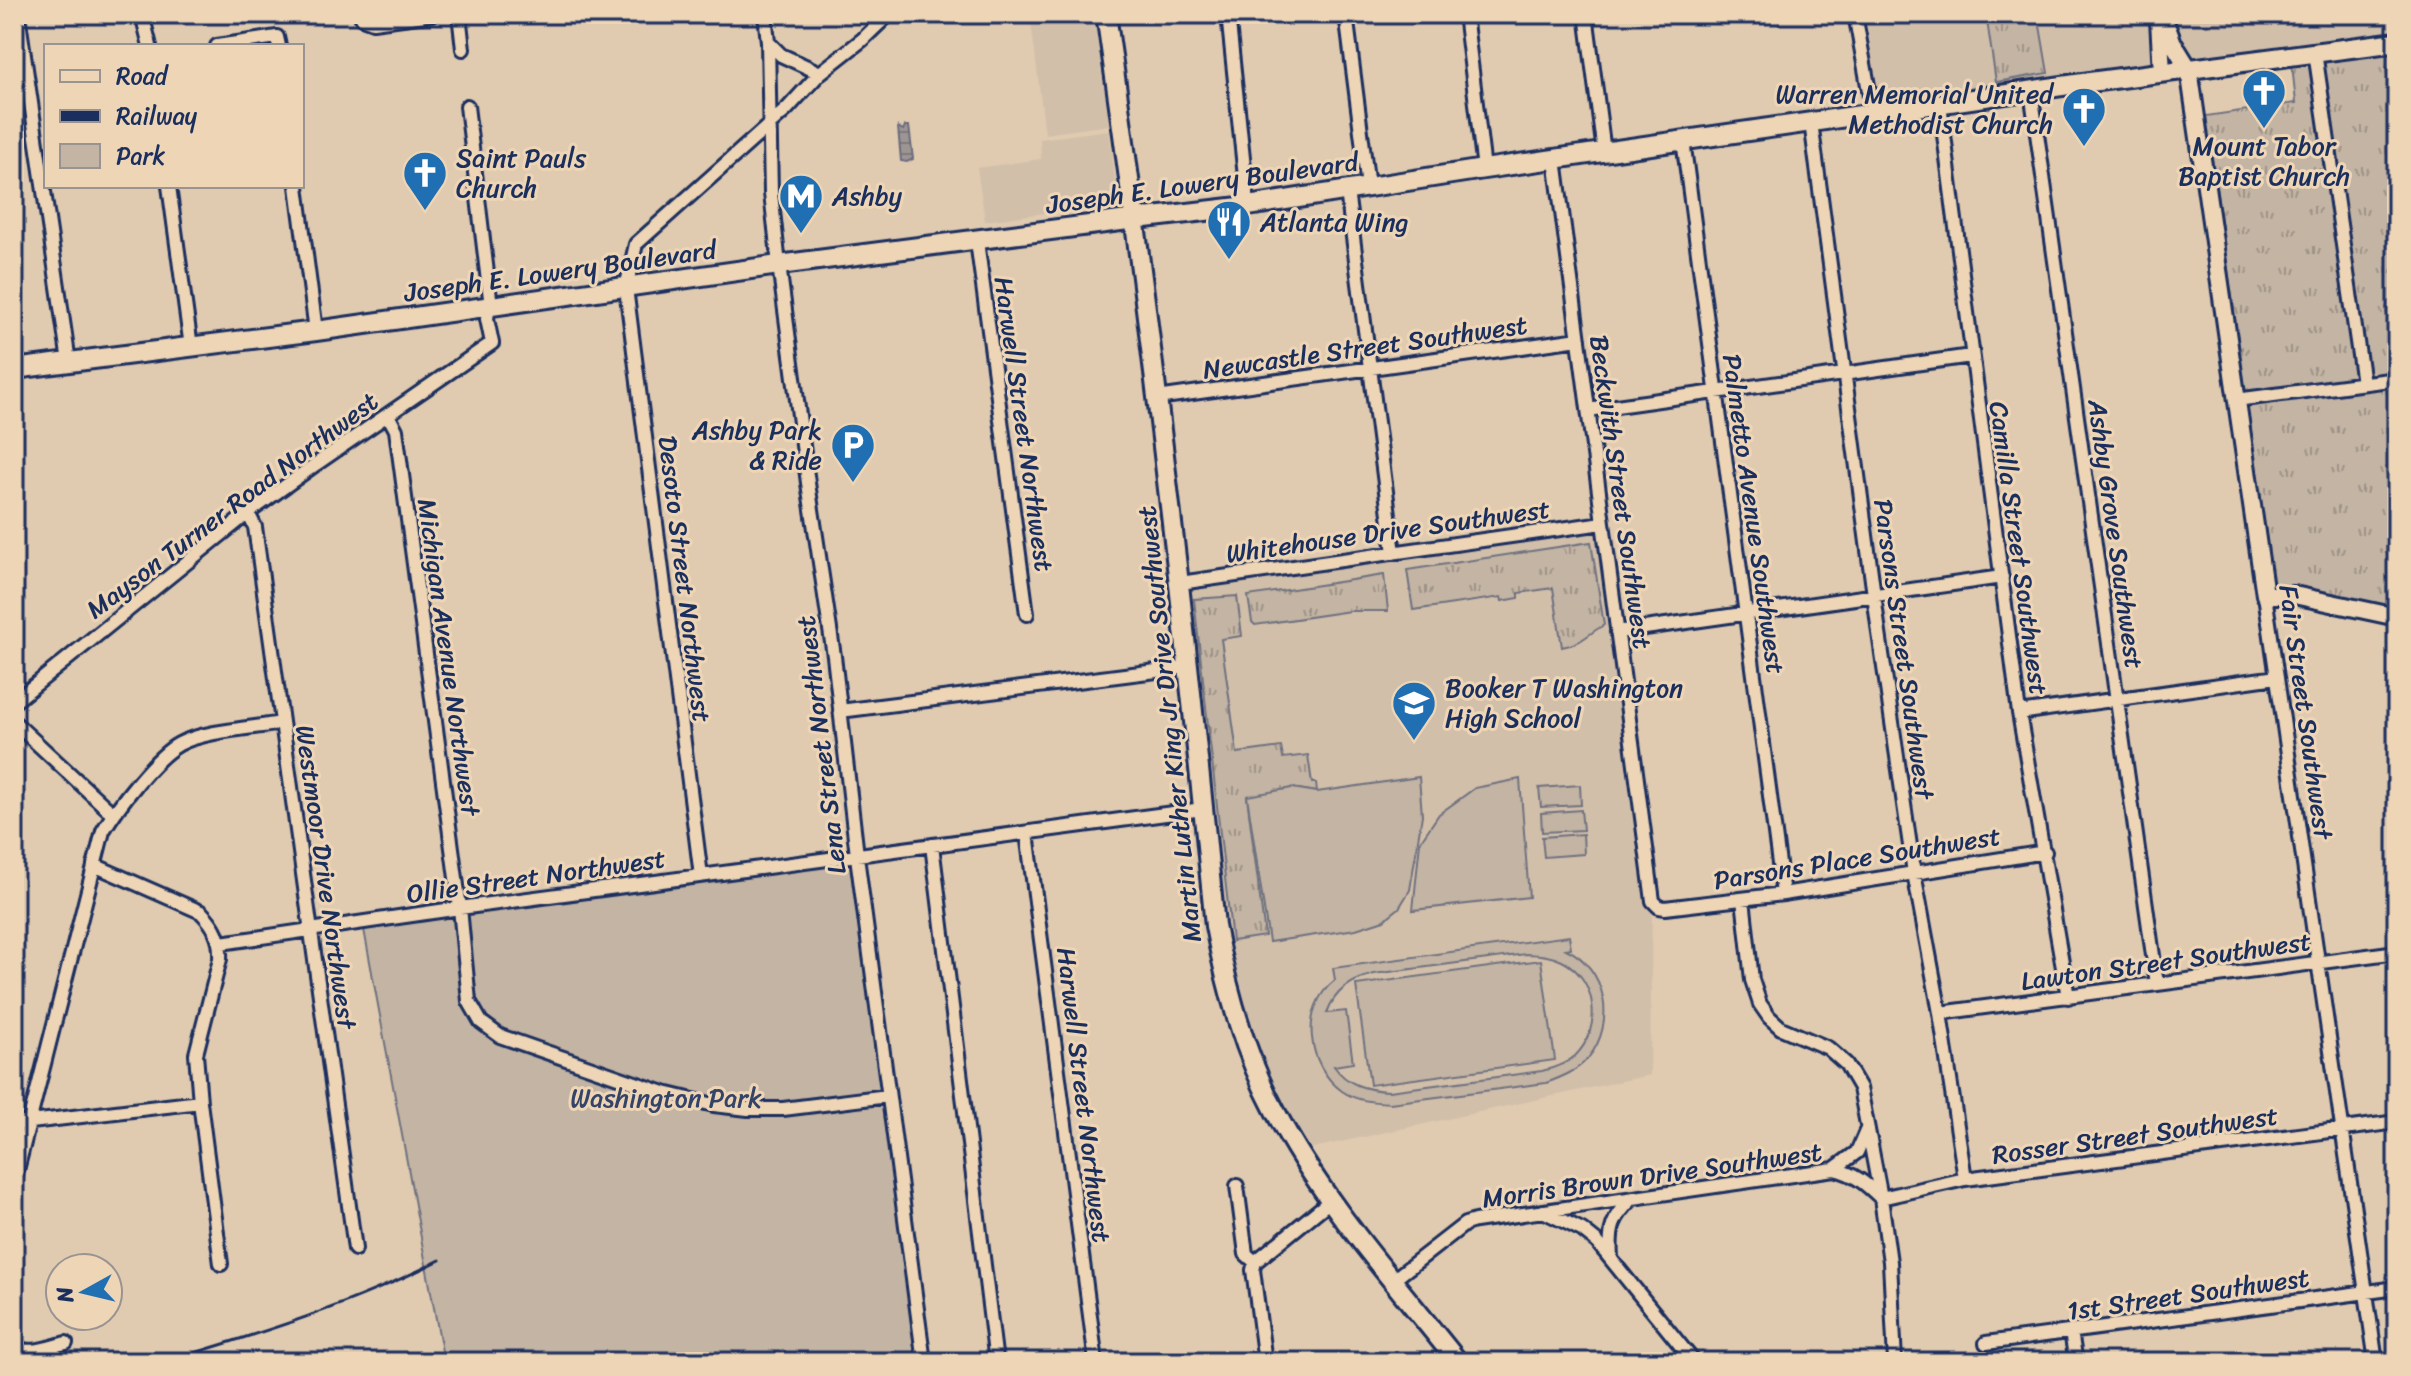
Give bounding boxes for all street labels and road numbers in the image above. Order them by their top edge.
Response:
street label: Joseph E. Lowery Boulevard [1042,138,1363,228]
street label: Joseph E. Lowery Boulevard [400,226,721,316]
street label: Harwell Street Northwest [981,274,1067,574]
street label: Newcastle Street Southwest [1200,301,1530,393]
street label: Beckwith Street Southwest [1576,332,1666,652]
street label: Palmetto Avenue Southwest [1709,351,1799,677]
street label: Mayson Turner Road Northwest [75,379,389,631]
street label: Ashby Grove Southwest [2074,395,2158,672]
street label: Camilla Street Southwest [1976,398,2062,698]
street label: Desoto Street Northwest [645,433,725,725]
street label: Whitehouse Drive Southwest [1223,485,1553,577]
street label: Michigan Avenue Northwest [404,496,494,820]
street label: Parsons Street Southwest [1860,496,1948,804]
street label: Martin Luther King Jr Drive Southwest [1123,503,1215,945]
street label: Fair Street Southwest [2265,582,2347,844]
street label: Lena Street Northwest [782,613,860,877]
street label: Westmoor Drive Northwest [282,722,370,1033]
street label: Parsons Place Southwest [1710,813,2004,903]
street label: Ollie Street Northwest [403,835,669,917]
street label: Lawton Street Southwest [2018,918,2314,1004]
street label: Harwell Street Northwest [1043,945,1125,1245]
street label: Rosser Street Southwest [1989,1092,2281,1178]
street label: Morris Brown Drive Southwest [1479,1128,1825,1222]
street label: 1st Street Southwest [2064,1254,2312,1334]

